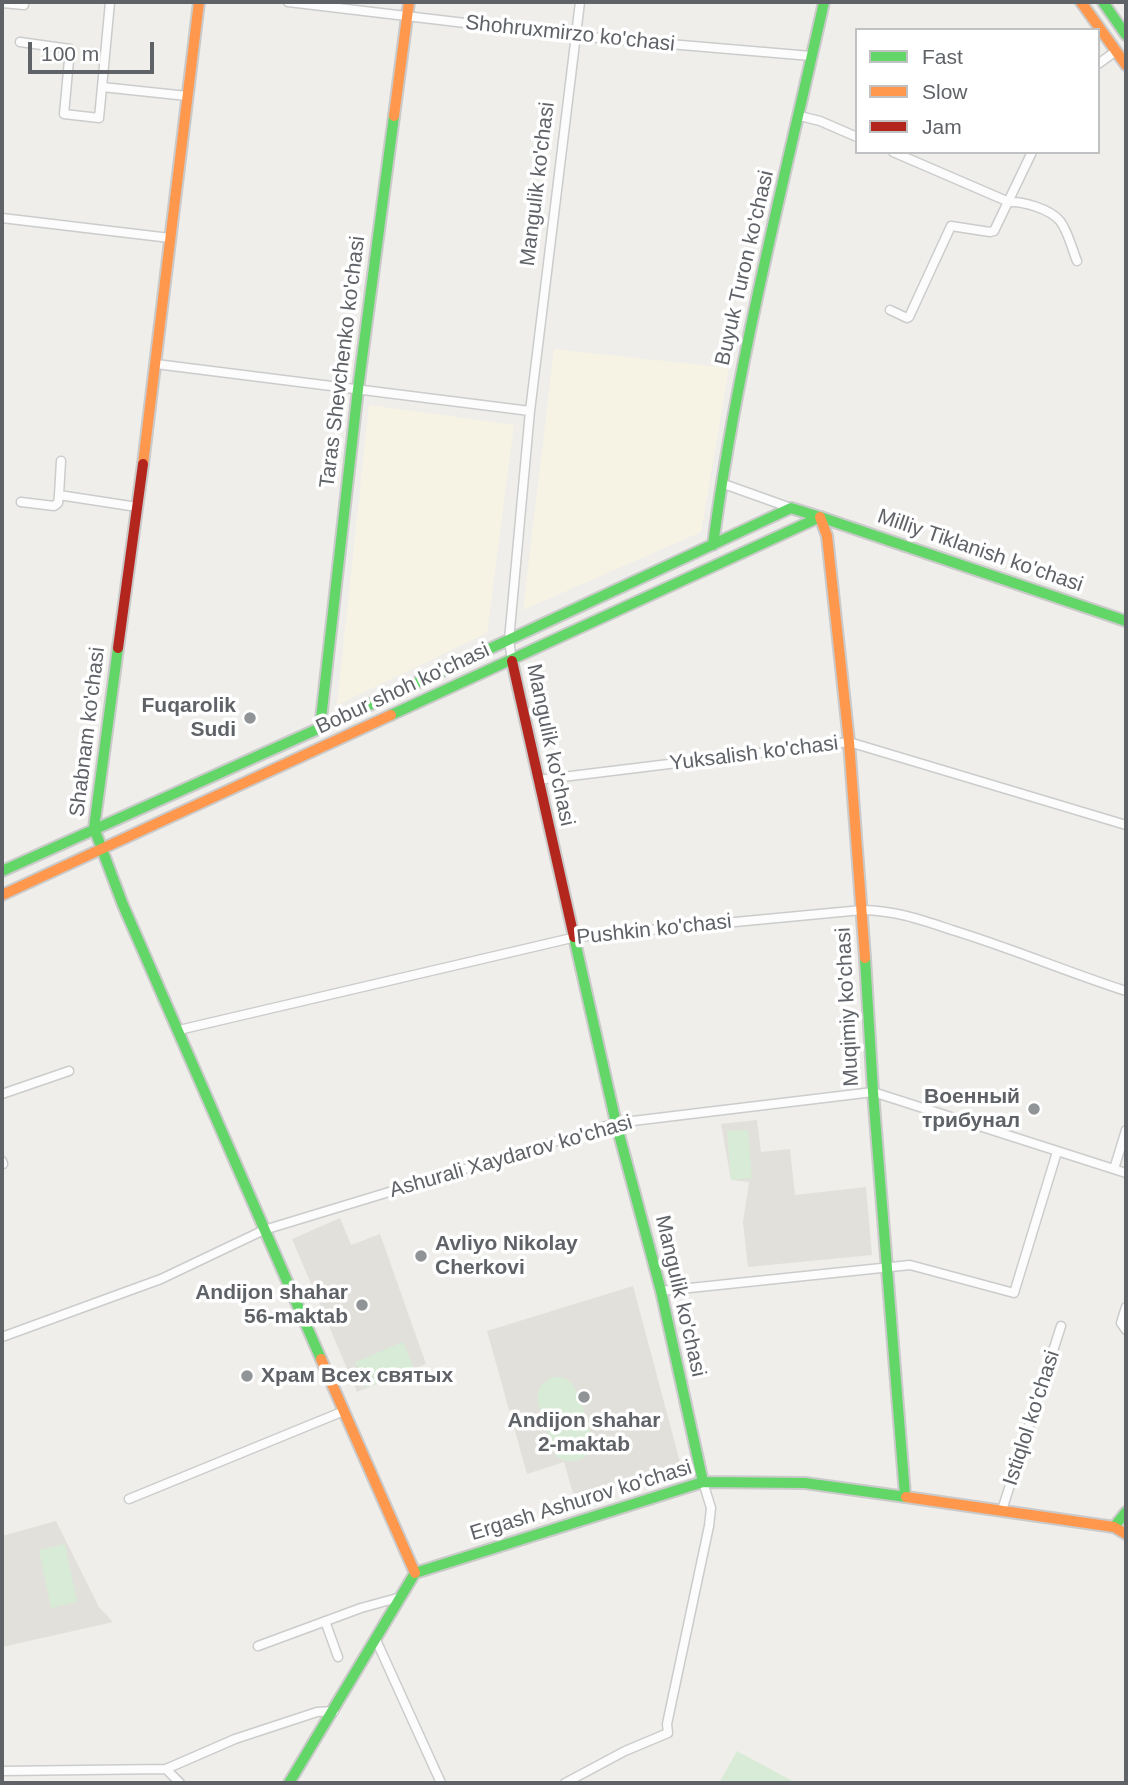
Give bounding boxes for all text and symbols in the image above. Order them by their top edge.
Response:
street label: Shohruxmirzo ko'chasi [464,10,676,58]
scale bar [32,28,158,72]
legend [855,28,1100,154]
text: 100 m [41,42,99,65]
text: Fast [922,45,963,68]
text: Slow [922,80,968,103]
street label: Mangulik ko'chasi [515,101,561,267]
text: Jam [922,115,962,138]
street label: Buyuk Turon ko'chasi [710,168,780,368]
street label: Taras Shevchenko ko'chasi [315,235,371,489]
street label: Milliy Tiklanish ko'chasi [874,504,1086,598]
street label: Bobur shoh ko'chasi [312,638,494,740]
street label: Shabnam ko'chasi [65,646,111,818]
street label: Mangulik ko'chasi [521,662,579,828]
place label: Fuqarolik Sudi [141,693,236,743]
marker: Fuqarolik Sudi [242,710,258,726]
street label: Yuksalish ko'chasi [668,731,840,777]
street label: Pushkin ko'chasi [575,909,733,951]
street label: Muqimiy ko'chasi [831,927,865,1087]
place label: Военный трибунал [922,1084,1020,1134]
marker: Военный трибунал [1026,1101,1042,1117]
street label: Ashurali Xaydarov ko'chasi [387,1110,635,1204]
street label: Mangulik ko'chasi [649,1213,711,1379]
place label: Avliyo Nikolay Cherkovi [435,1231,578,1281]
marker: Avliyo Nikolay Cherkovi [413,1248,429,1264]
place label: Andijon shahar 56-maktab [195,1280,348,1330]
marker: Andijon shahar 56-maktab [354,1297,370,1313]
street label: Istiqlol ko'chasi [998,1347,1066,1489]
place label: Храм Всех святых [261,1363,453,1389]
marker: Храм Всех святых [239,1368,255,1384]
marker: Andijon shahar 2-maktab [576,1389,592,1405]
place label: Andijon shahar 2-maktab [508,1408,660,1458]
street label: Ergash Ashurov ko'chasi [467,1455,695,1547]

